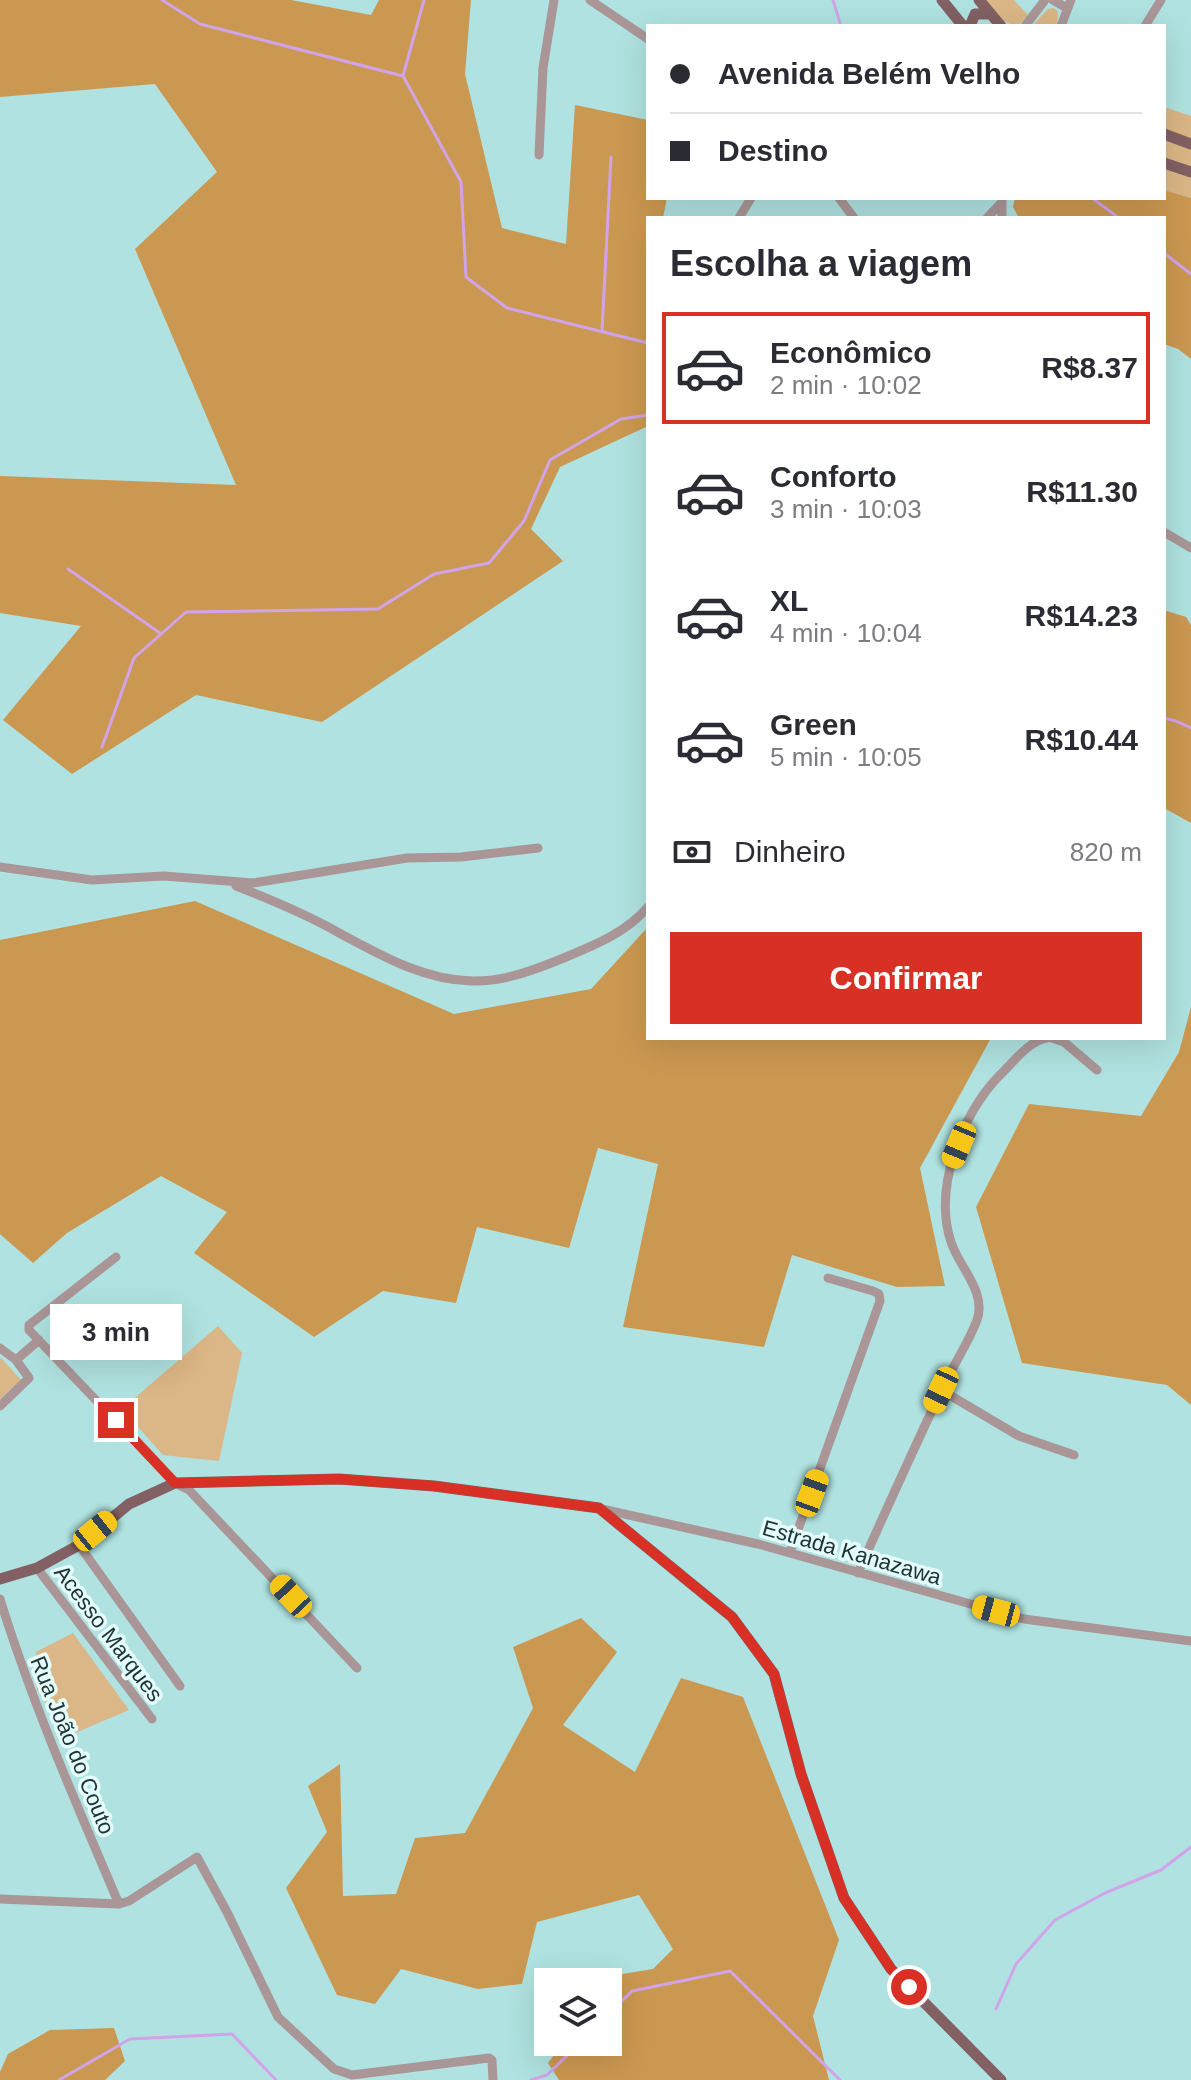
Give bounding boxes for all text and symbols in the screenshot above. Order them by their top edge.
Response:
text: Avenida Belém Velho [718,57,1020,90]
text: Destino [718,134,828,167]
text: Escolha a viagem [670,243,972,284]
icon: car [674,332,746,404]
text: Econômico [770,336,932,369]
text: R$8.37 [1041,351,1138,384]
text: 2 min · 10:02 [770,370,922,400]
icon: car [674,456,746,528]
text: Conforto [770,460,897,493]
text: R$11.30 [1026,475,1138,508]
text: 3 min · 10:03 [770,494,922,524]
icon: car [674,580,746,652]
text: XL [770,584,808,617]
text: R$14.23 [1025,599,1138,632]
text: 4 min · 10:04 [770,618,922,648]
icon: car [674,704,746,776]
text: Green [770,708,857,741]
text: R$10.44 [1025,723,1138,756]
text: 5 min · 10:05 [770,742,922,772]
icon: cash [670,830,714,874]
text: Dinheiro [734,835,846,868]
text: 820 m [1070,837,1142,867]
button: Confirmar [670,932,1142,1024]
car [939,1118,979,1172]
callout: 3 min [50,1304,182,1360]
text: 3 min [82,1317,150,1347]
car [920,1363,962,1417]
route end [98,1402,134,1438]
car [793,1466,831,1520]
car [69,1507,121,1555]
street label: Estrada Kanazawa [760,1515,945,1590]
street label: Acesso Marques [49,1560,168,1706]
car [266,1570,316,1622]
car [970,1593,1022,1629]
street label: Rua João do Couto [25,1653,120,1838]
map controls [534,1968,622,2056]
button: layers [534,1968,622,2056]
route start [891,1969,927,2005]

